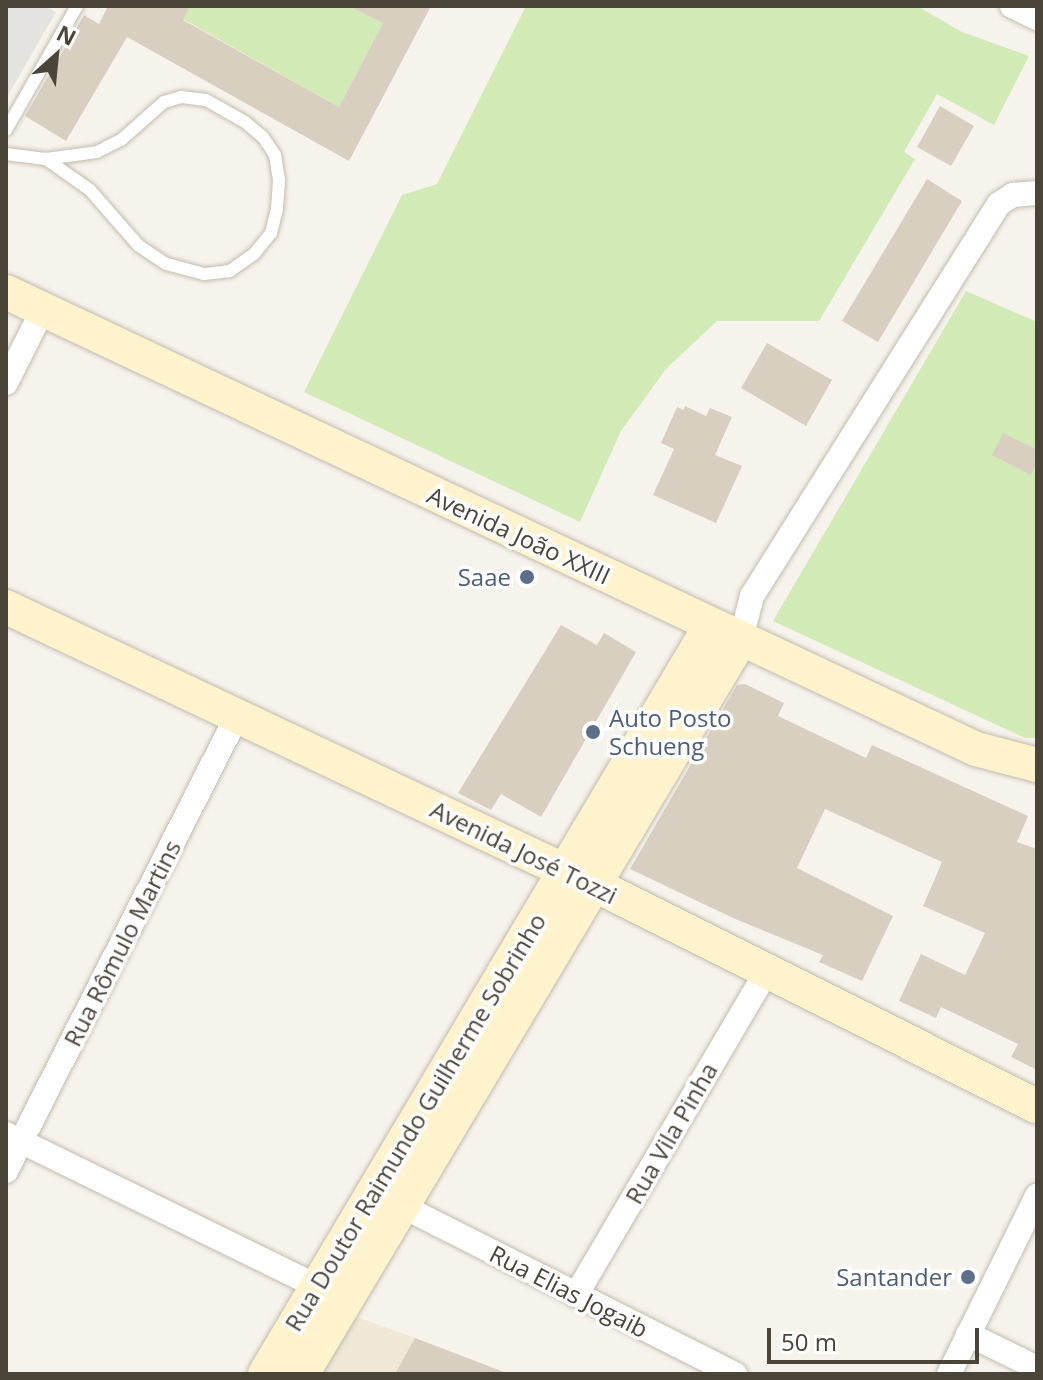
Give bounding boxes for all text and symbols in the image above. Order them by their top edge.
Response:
north arrow [16,16,96,96]
text: N [52,17,82,52]
street label: Avenida João XXIII [423,480,615,590]
place label: Saae [458,563,511,591]
marker: Saae [518,568,536,586]
place label: Auto Posto Schueng [609,704,731,760]
marker: Auto Posto Schueng [584,723,602,741]
street label: Avenida José Tozzi [426,794,622,910]
street label: Rua Rômulo Martins [58,835,186,1051]
street label: Rua Doutor Raimundo Guilherme Sobrinho [278,908,552,1336]
street label: Rua Vila Pinha [619,1057,723,1209]
street label: Rua Elias Jogaib [485,1239,653,1343]
place label: Santander [836,1263,952,1291]
marker: Santander [959,1268,977,1286]
scale bar [771,1312,983,1362]
text: 50 m [781,1325,837,1358]

